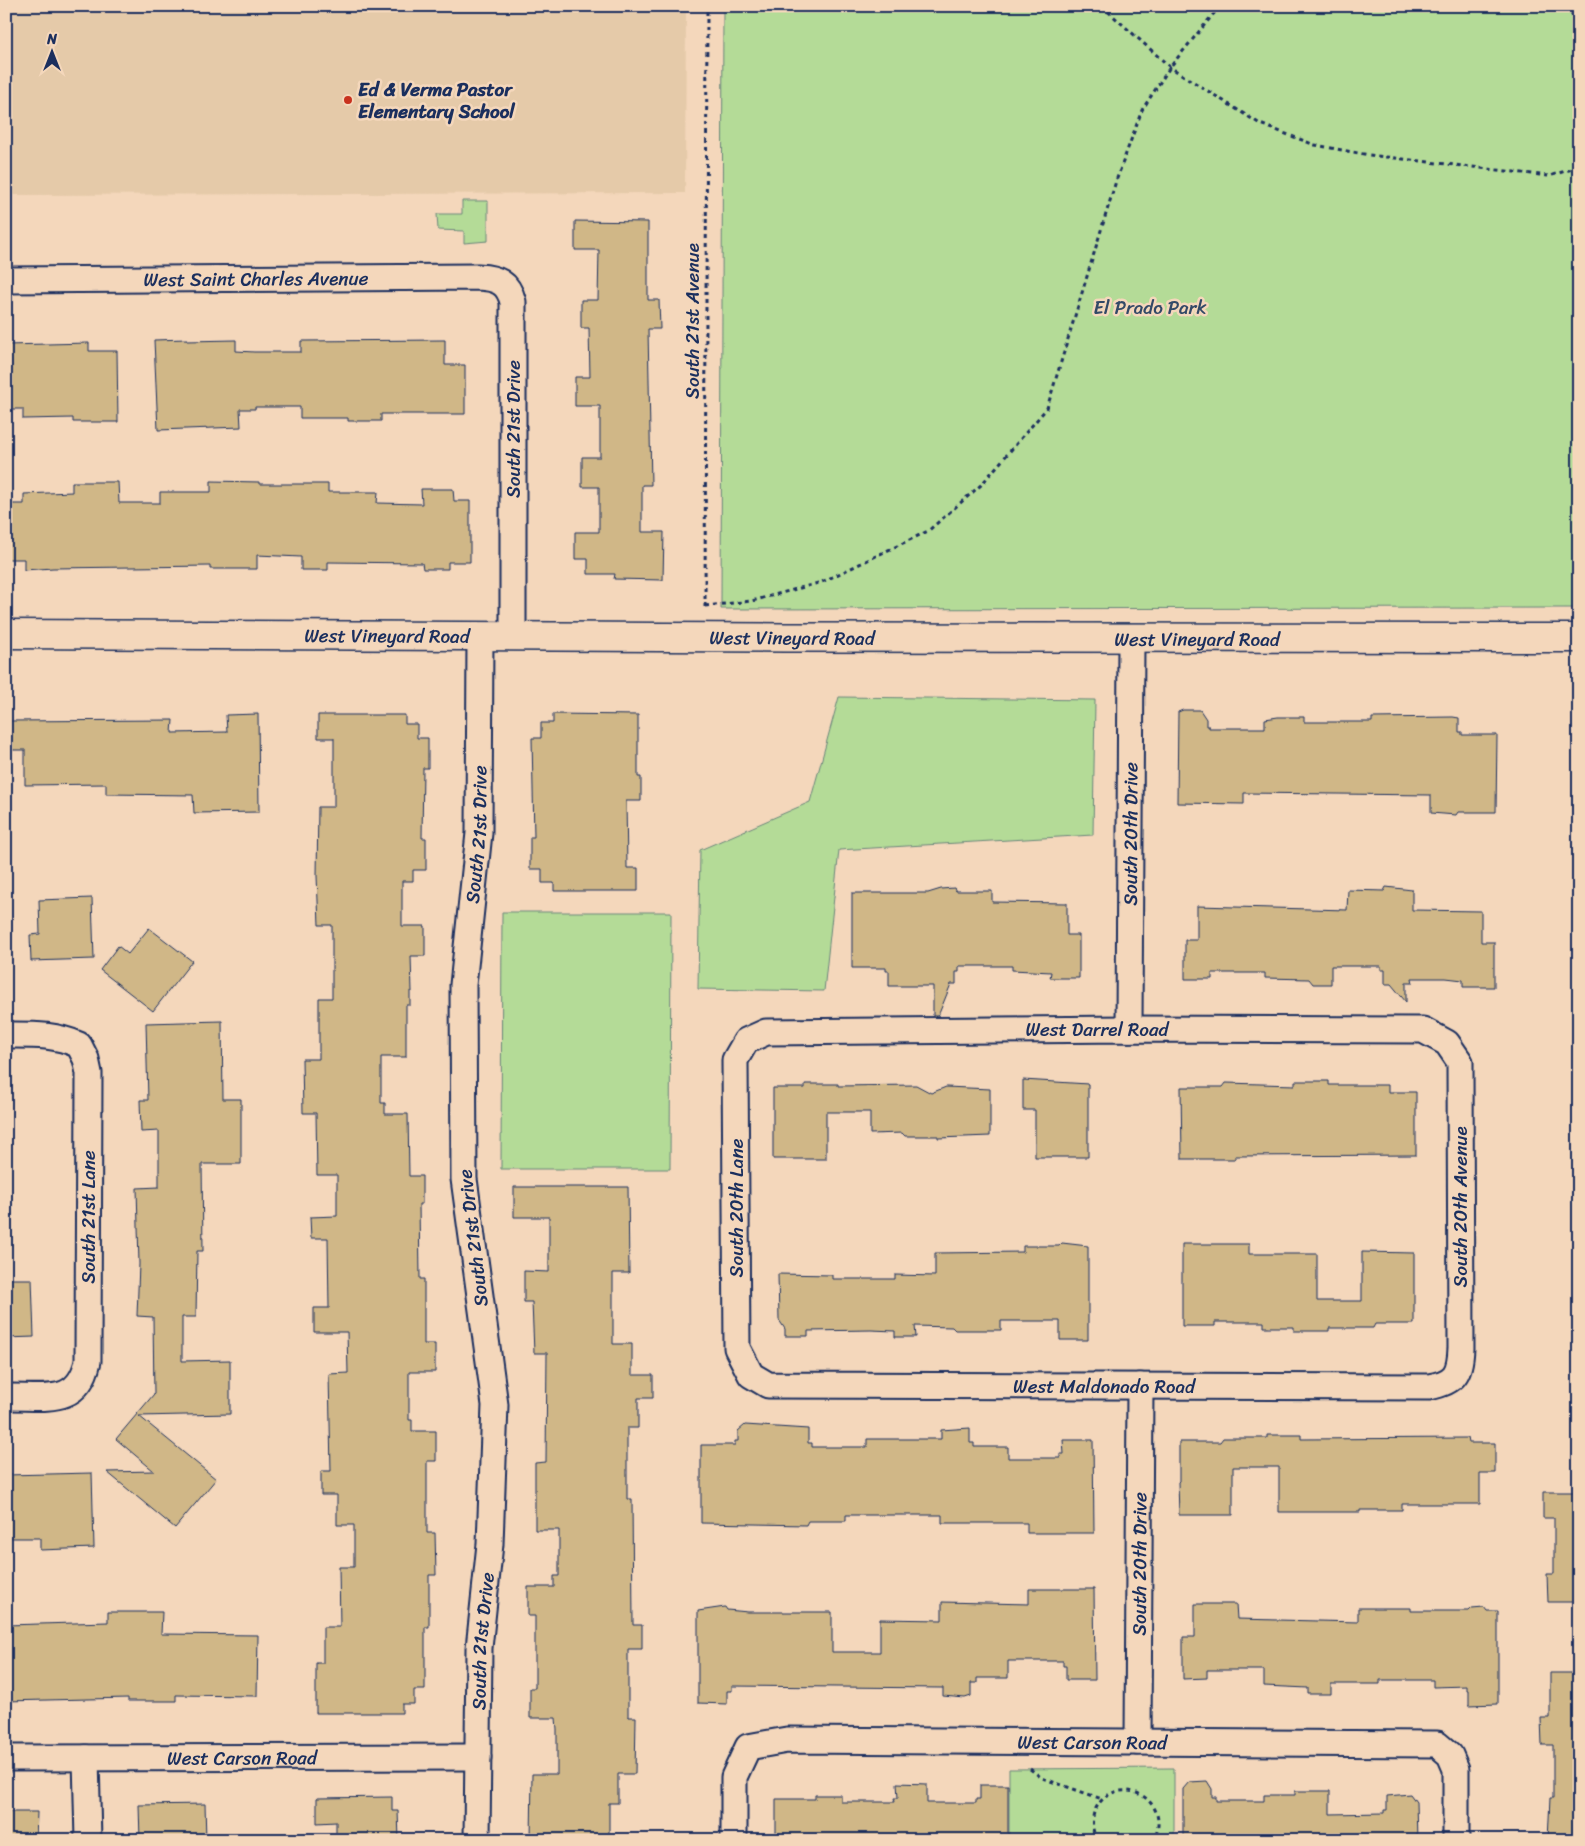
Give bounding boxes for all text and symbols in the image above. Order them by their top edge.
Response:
text: N [46,27,57,52]
north arrow [28,28,78,78]
place label: Ed & Verma Pastor Elementary School [358,73,515,128]
marker: Ed & Verma Pastor Elementary School [342,94,354,106]
street label: South 21st Avenue [676,243,709,399]
street label: West Saint Charles Avenue [143,261,369,296]
park label: El Prado Park [1094,291,1206,324]
street label: South 21st Drive [497,360,530,498]
street label: West Vineyard Road [304,619,472,652]
street label: West Vineyard Road [709,621,877,654]
street label: West Vineyard Road [1114,622,1282,655]
street label: South 20th Drive [1113,762,1147,906]
street label: South 21st Drive [455,765,496,905]
street label: West Darrel Road [1025,1013,1171,1046]
street label: South 20th Avenue [1444,1126,1477,1288]
street label: South 20th Lane [720,1138,753,1277]
street label: South 21st Lane [72,1150,105,1284]
street label: South 21st Drive [448,1167,498,1309]
street label: West Maldonado Road [1013,1370,1197,1403]
street label: South 20th Drive [1122,1492,1156,1636]
street label: South 21st Drive [462,1570,503,1710]
street label: West Carson Road [1017,1725,1169,1759]
street label: West Carson Road [167,1741,319,1774]

